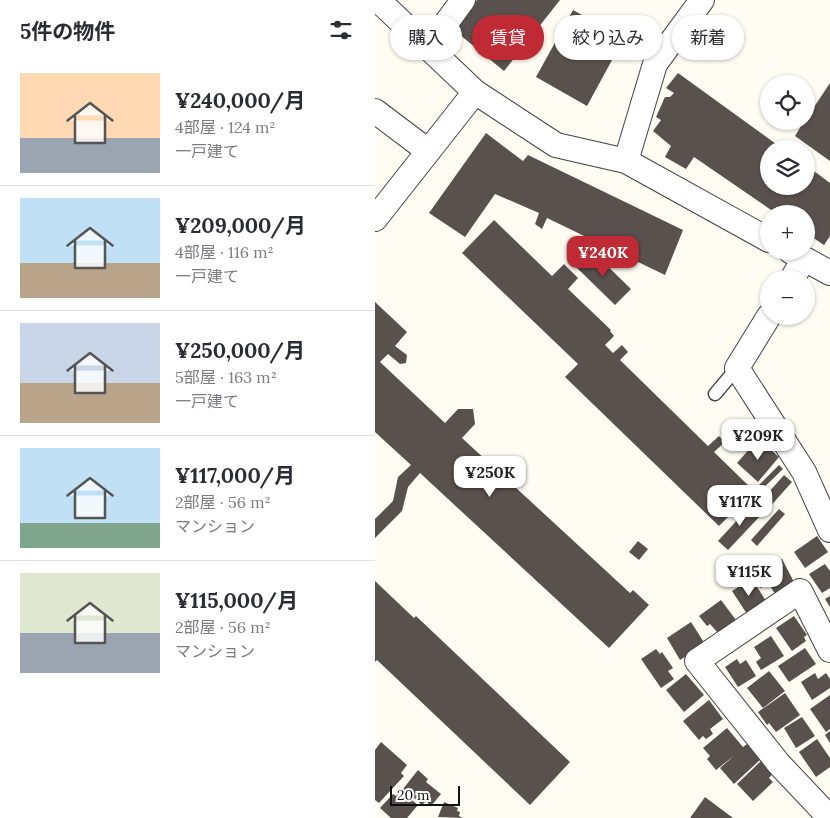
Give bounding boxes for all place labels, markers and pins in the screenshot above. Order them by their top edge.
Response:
pin: ¥240K [568,236,638,278]
pin: ¥209K [723,418,793,461]
pin: ¥250K [455,456,525,498]
pin: ¥117K [705,484,775,527]
pin: ¥115K [714,554,784,597]

